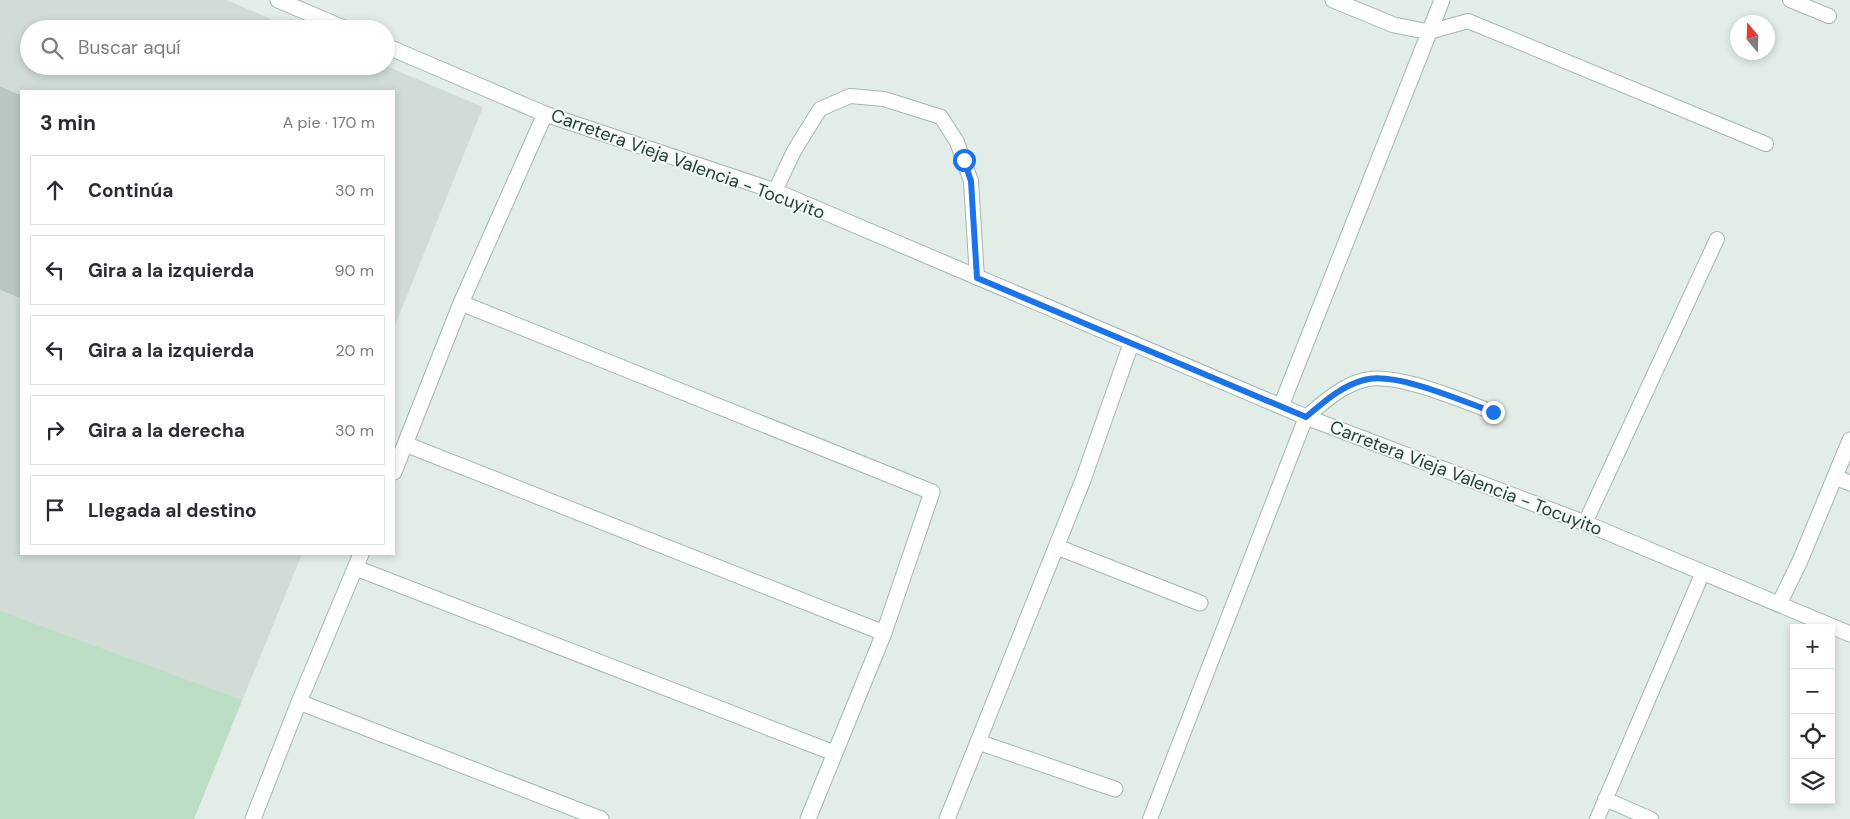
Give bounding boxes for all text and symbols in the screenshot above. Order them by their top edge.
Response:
north arrow [1730,15,1775,60]
search box [20,20,395,75]
icon: search [38,34,66,62]
text: Buscar aquí [78,35,181,60]
street label: Carretera Vieja Valencia - Tocuyito [548,103,828,225]
text: 3 min [40,109,96,137]
text: A pie · 170 m [283,112,375,133]
route start [953,149,976,172]
icon: ahead [41,176,69,204]
text: Continúa [88,178,173,203]
text: 30 m [335,180,374,201]
icon: left [41,256,69,284]
text: Gira a la izquierda [88,258,254,283]
text: 90 m [334,260,374,281]
icon: left [41,336,69,364]
text: Gira a la izquierda [88,338,254,363]
text: 20 m [335,340,374,361]
route end [1482,401,1505,424]
street label: Carretera Vieja Valencia - Tocuyito [1326,415,1606,541]
icon: right [41,416,69,444]
text: Gira a la derecha [88,418,245,443]
text: 30 m [335,420,374,441]
icon: arrive [41,496,69,524]
text: Llegada al destino [88,498,257,523]
map controls [1790,624,1835,804]
button: + [1790,624,1835,669]
button: − [1790,669,1835,714]
button: locate [1790,714,1835,759]
button: layers [1790,759,1835,804]

